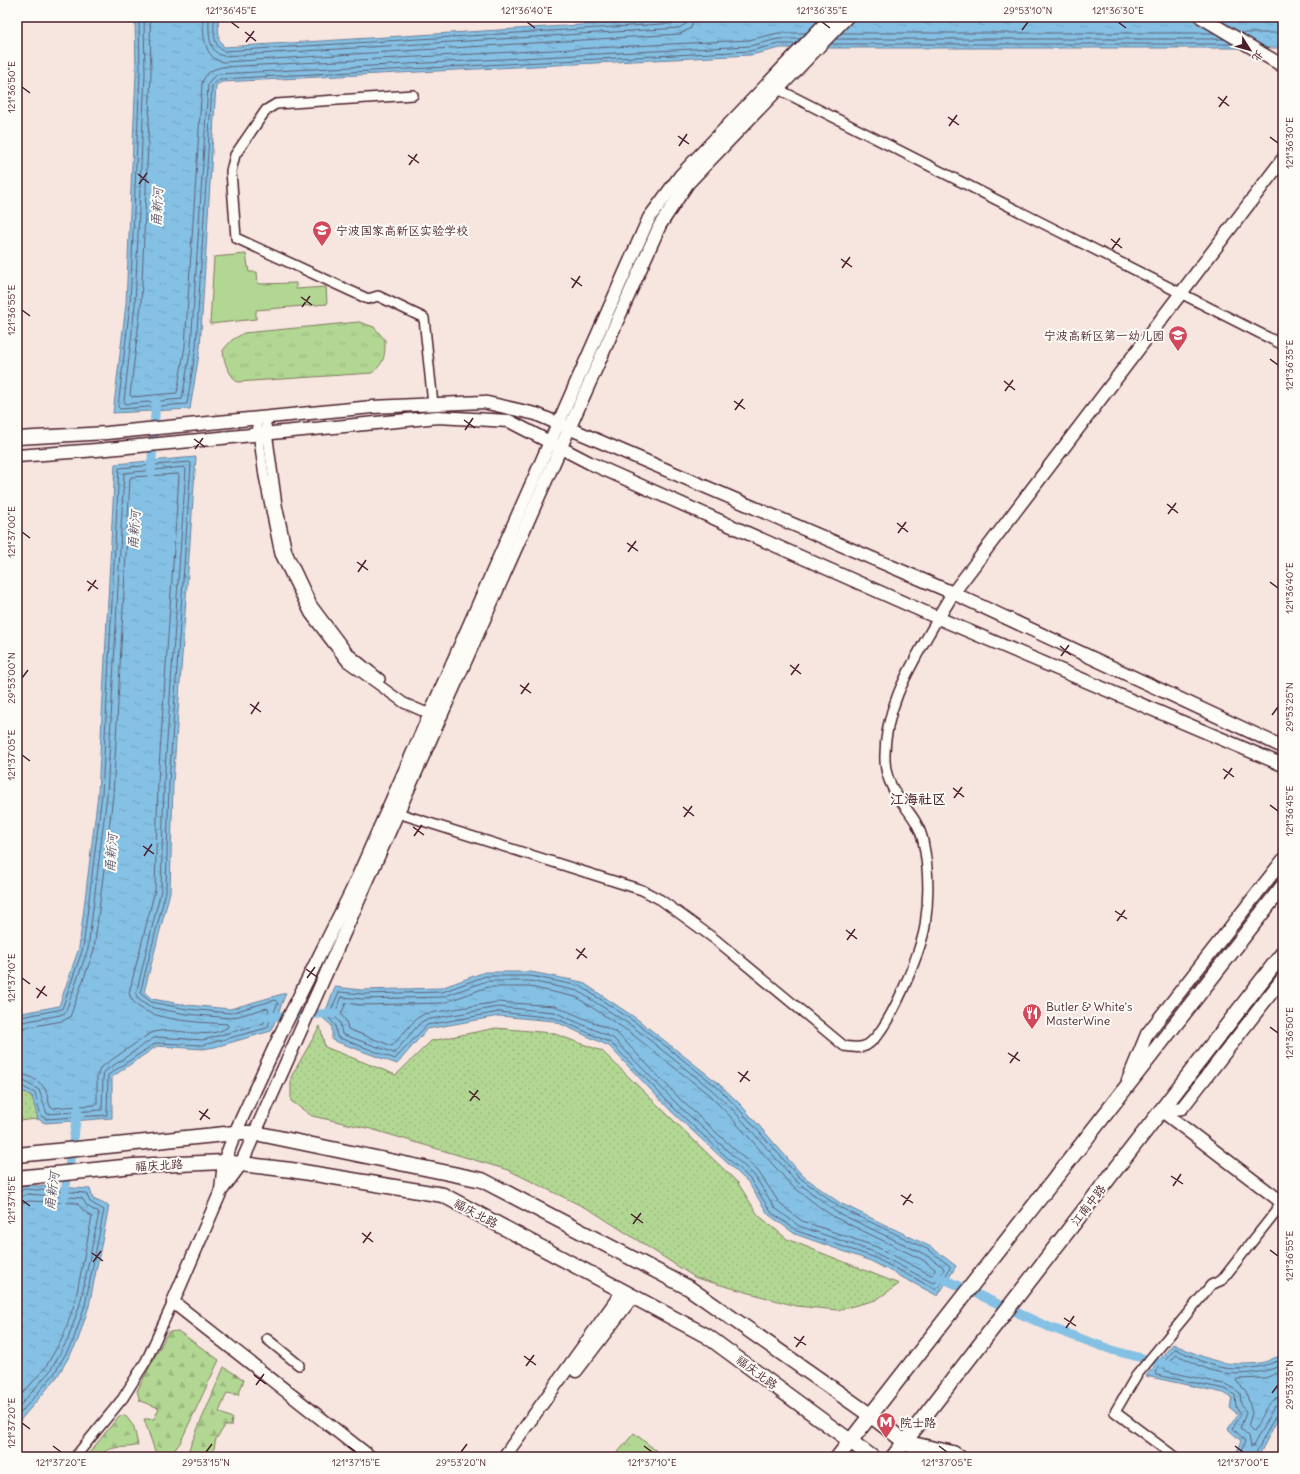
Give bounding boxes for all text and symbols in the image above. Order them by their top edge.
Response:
text: 121°36'45"E [206,4,256,17]
text: 121°36'40"E [501,4,553,17]
text: 121°36'35"E [797,4,848,17]
text: 29°53'10"N [1004,4,1052,17]
text: 121°36'30"E [1092,4,1144,17]
north arrow [1230,30,1270,70]
text: 北 [1249,47,1267,65]
text: 121°36'50"E [5,61,18,113]
text: 121°36'30"E [1283,117,1296,169]
water label: 甬新河 [147,185,167,227]
school or university icon: 宁波国家高新区实验学校 [311,219,333,247]
place label: 宁波国家高新区实验学校 [336,223,468,238]
text: 121°36'55"E [5,284,18,335]
school or university icon: 宁波高新区第一幼儿园 [1167,324,1189,352]
place label: 宁波高新区第一幼儿园 [1044,328,1164,343]
text: 121°36'35"E [1283,339,1296,390]
text: 121°37'00"E [5,506,18,558]
water label: 甬新河 [124,508,144,550]
text: 121°36'40"E [1283,562,1296,614]
text: 29°53'00"N [5,652,18,704]
text: 29°53'25"N [1283,682,1296,732]
text: 121°37'05"E [5,729,18,780]
text: 121°36'45"E [1283,786,1296,836]
district label: 江海社区 [890,790,946,808]
water label: 甬新河 [101,831,121,873]
text: 121°37'10"E [5,953,18,1003]
place label: Butler & White's MasterWine [1046,999,1133,1028]
restaurant icon: Butler & White's MasterWine [1021,1002,1043,1030]
text: 121°36'50"E [1283,1007,1296,1059]
street label: 福庆北路 [135,1156,183,1174]
water label: 甬新河 [41,1169,63,1212]
text: 121°37'15"E [5,1176,18,1224]
street label: 江南中路 [1067,1181,1109,1229]
street label: 福庆北路 [451,1195,501,1231]
text: 121°36'55"E [1283,1230,1296,1281]
street label: 福庆北路 [733,1352,781,1392]
text: 29°53'35"N [1283,1360,1296,1410]
text: 121°37'20"E [5,1398,18,1448]
metro station icon: 院士路 [875,1411,897,1439]
place label: 院士路 [900,1415,936,1430]
text: 121°37'20"E [36,1456,86,1469]
text: 29°53'15"N [182,1456,230,1469]
text: 121°37'15"E [332,1456,380,1469]
text: 29°53'20"N [436,1456,486,1469]
text: 121°37'10"E [627,1456,677,1469]
text: 121°37'05"E [922,1456,973,1469]
text: 121°37'00"E [1217,1456,1269,1469]

